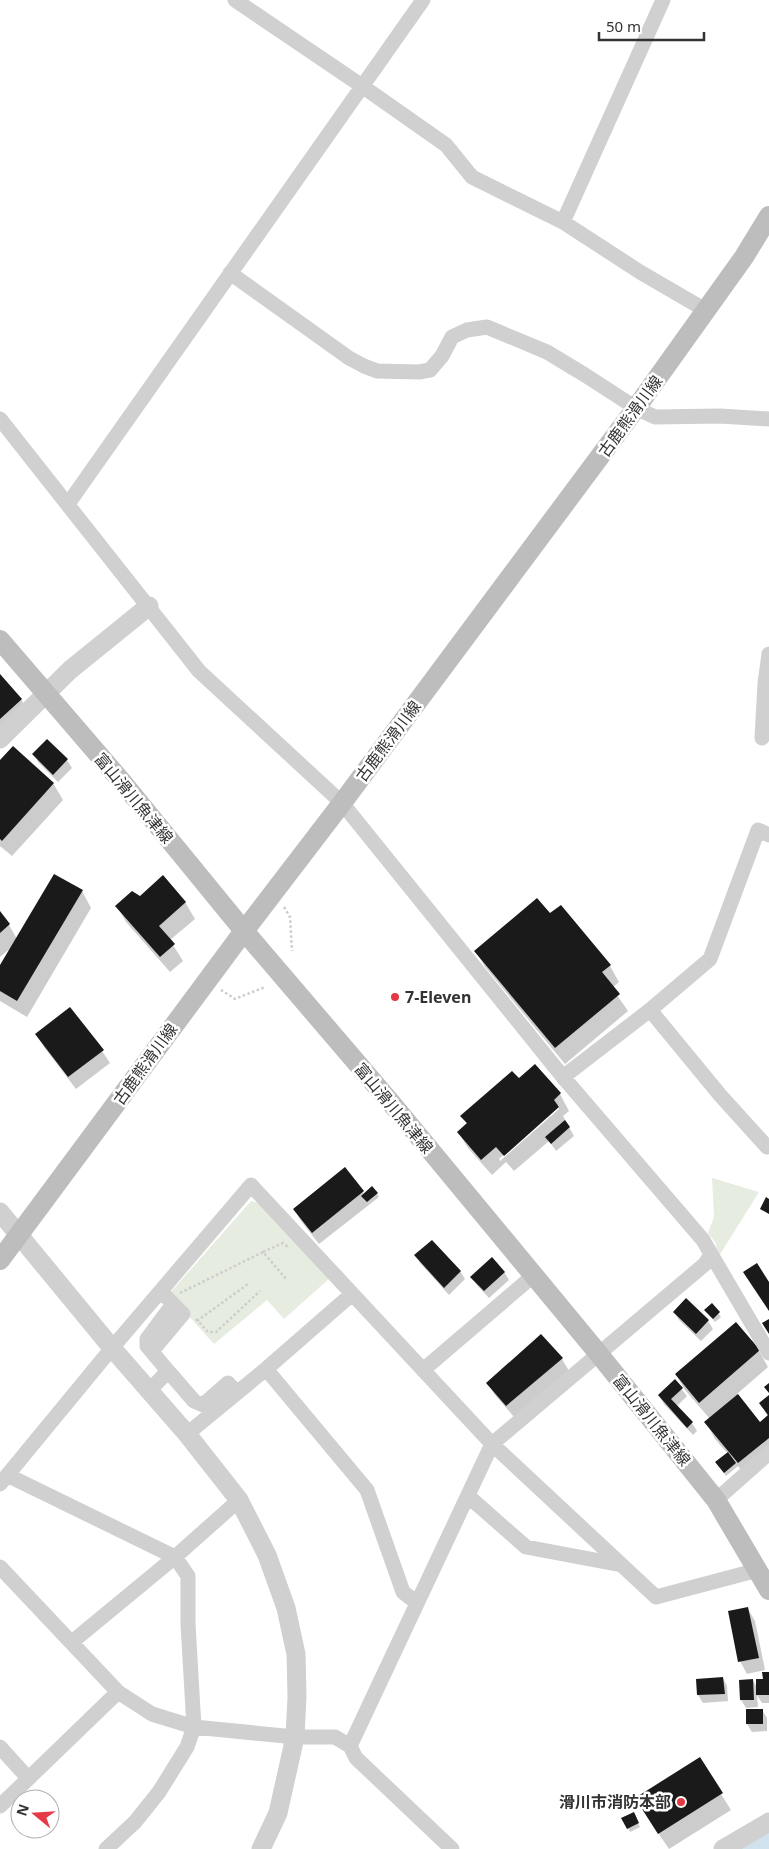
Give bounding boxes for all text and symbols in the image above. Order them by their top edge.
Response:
scale bar [599,10,704,42]
text: 50 m [606,16,641,36]
street label: 古鹿熊滑川線 [593,371,667,461]
street label: 古鹿熊滑川線 [350,696,426,786]
street label: 富山滑川魚津線 [90,748,178,848]
place label: 7-Eleven [405,986,471,1008]
marker: 7-Eleven [389,991,401,1003]
street label: 古鹿熊滑川線 [108,1019,182,1109]
street label: 富山滑川魚津線 [350,1058,438,1158]
street label: 富山滑川魚津線 [608,1370,696,1470]
north arrow [10,1789,60,1839]
place label: 滑川市消防本部 [559,1791,671,1813]
marker: 滑川市消防本部 [675,1796,687,1808]
text: N [11,1801,33,1818]

